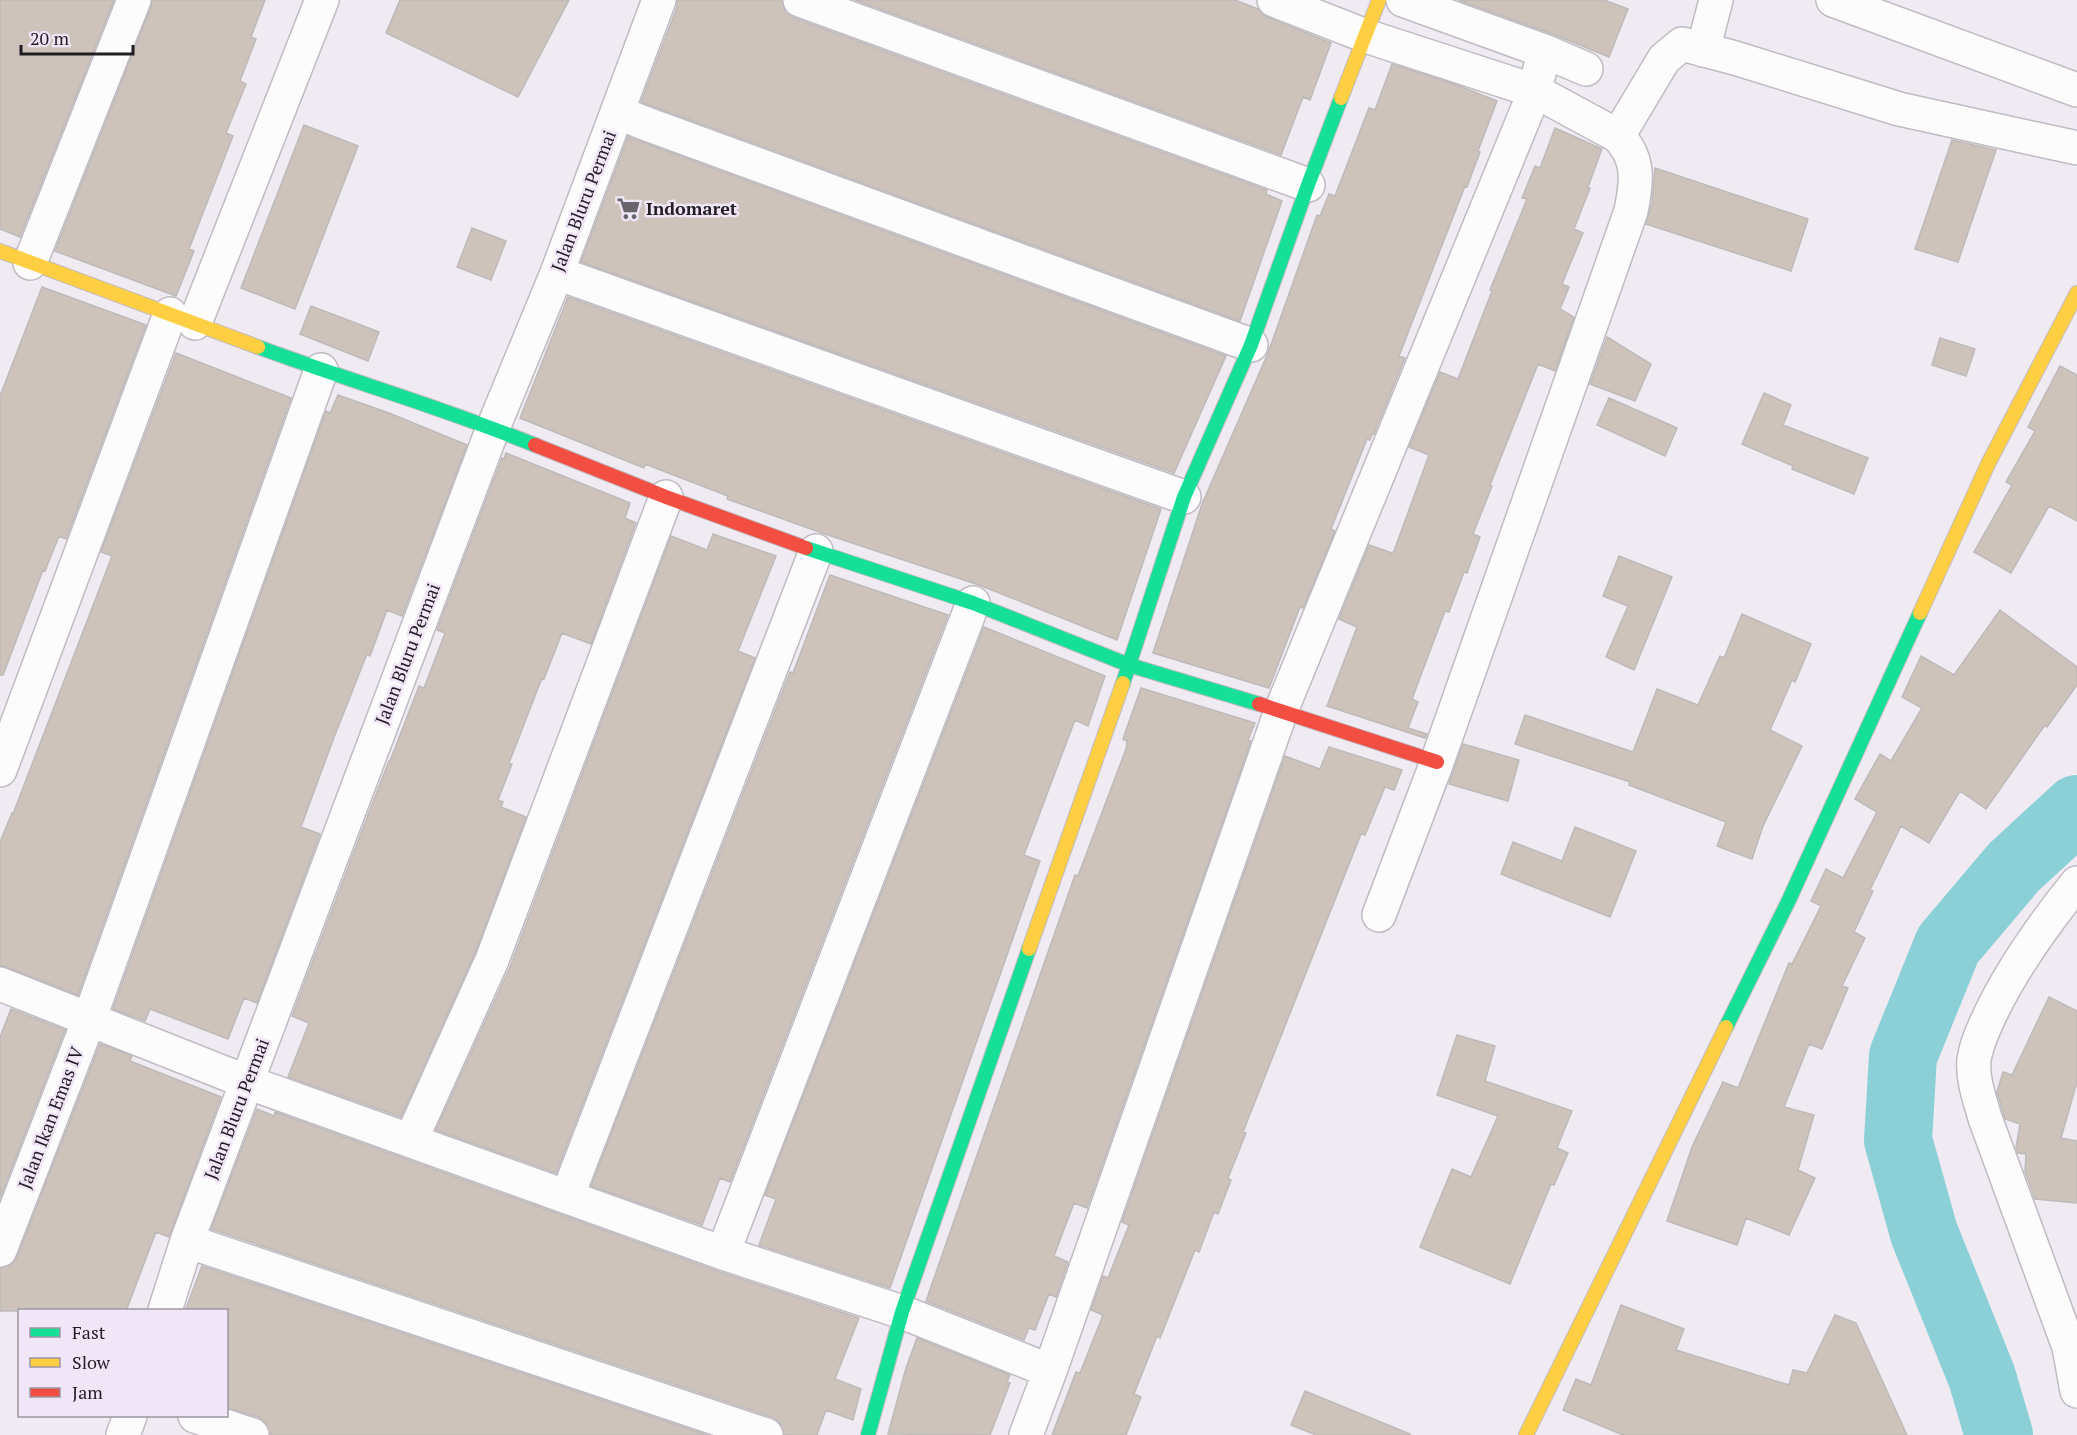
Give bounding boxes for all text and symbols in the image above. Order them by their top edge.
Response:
scale bar [21,18,134,56]
text: 20 m [30,26,70,50]
street label: Jalan Bluru Permai [545,127,621,275]
supermarket icon: Indomaret [615,196,641,222]
place label: Indomaret [646,196,737,220]
street label: Jalan Bluru Permai [369,580,445,728]
street label: Jalan Bluru Permai [198,1035,274,1183]
street label: Jalan Ikan Emas IV [12,1042,88,1192]
legend [18,1309,228,1417]
text: Fast [72,1320,106,1344]
text: Slow [72,1350,111,1374]
text: Jam [72,1380,103,1404]

